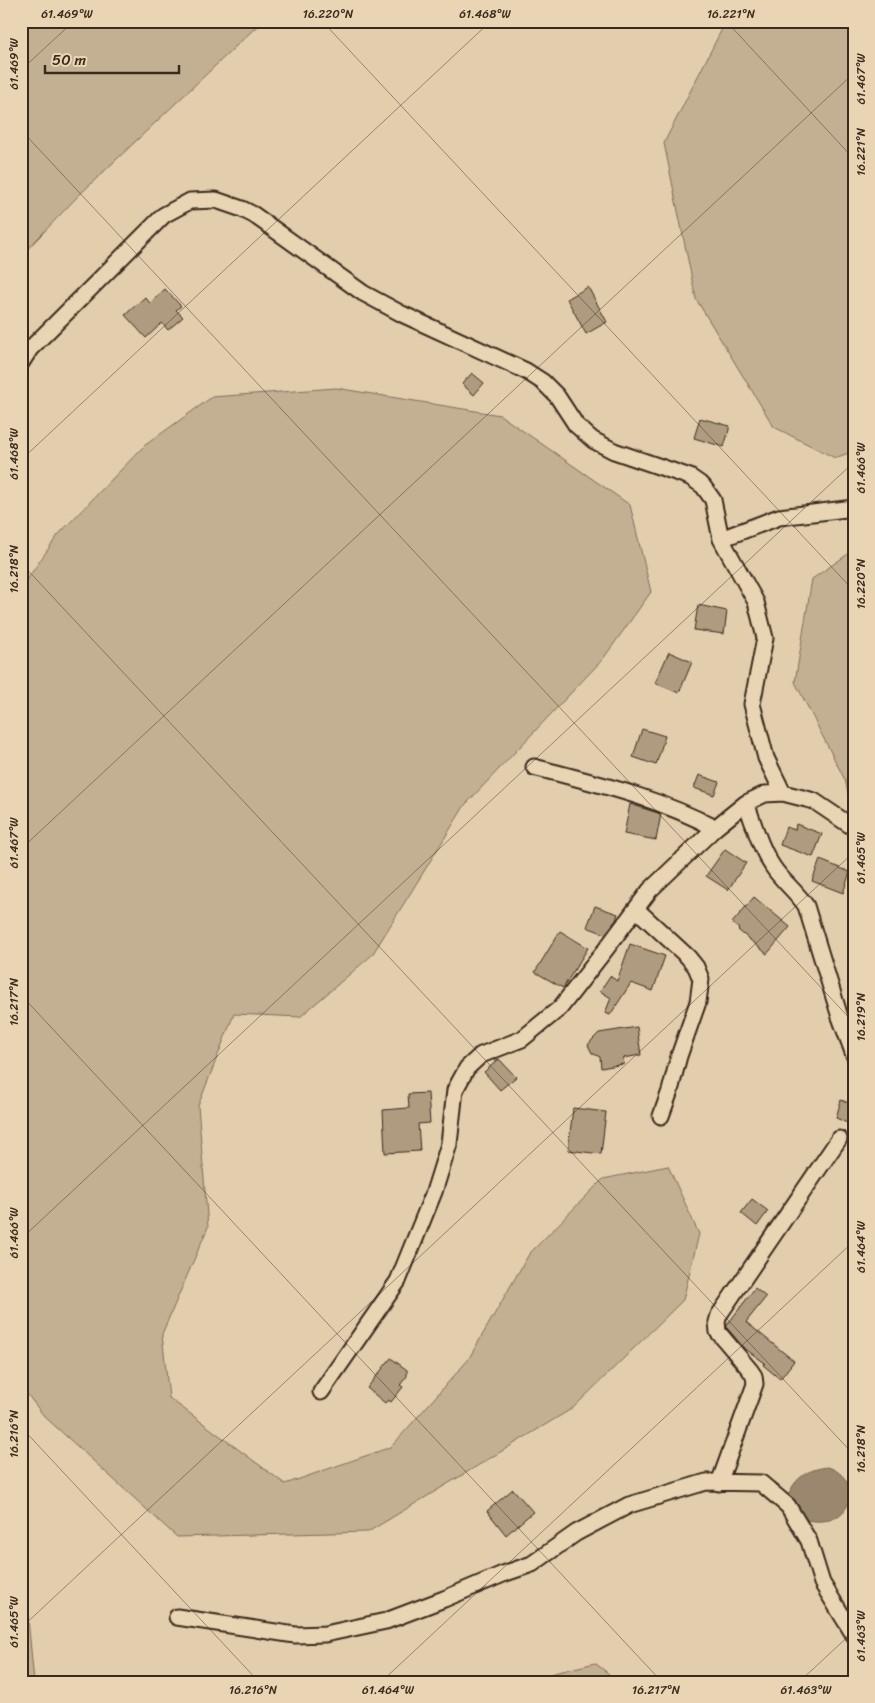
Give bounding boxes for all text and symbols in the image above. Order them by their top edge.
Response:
text: 61.469°W [41,3,94,25]
text: 16.220°N [303,3,354,25]
text: 61.468°W [459,3,512,25]
text: 16.221°N [707,3,756,25]
text: 61.469°W [3,37,25,90]
scale bar [45,42,179,74]
text: 50 m [52,47,87,73]
text: 61.467°W [850,53,872,105]
text: 16.221°N [850,127,872,176]
text: 61.468°W [3,427,25,480]
text: 61.466°W [850,442,872,494]
text: 16.218°N [3,544,25,593]
text: 16.220°N [850,558,872,609]
text: 61.467°W [3,817,25,869]
text: 61.465°W [850,831,872,884]
text: 16.217°N [3,977,25,1026]
text: 16.219°N [850,992,872,1041]
text: 61.466°W [3,1207,25,1259]
text: 61.464°W [850,1220,872,1273]
text: 16.216°N [3,1409,25,1458]
text: 16.218°N [850,1424,872,1473]
text: 61.465°W [3,1595,25,1648]
text: 61.463°W [850,1610,872,1661]
text: 16.216°N [229,1679,278,1701]
text: 61.464°W [362,1679,415,1701]
text: 16.217°N [632,1679,681,1701]
text: 61.463°W [781,1679,832,1701]

